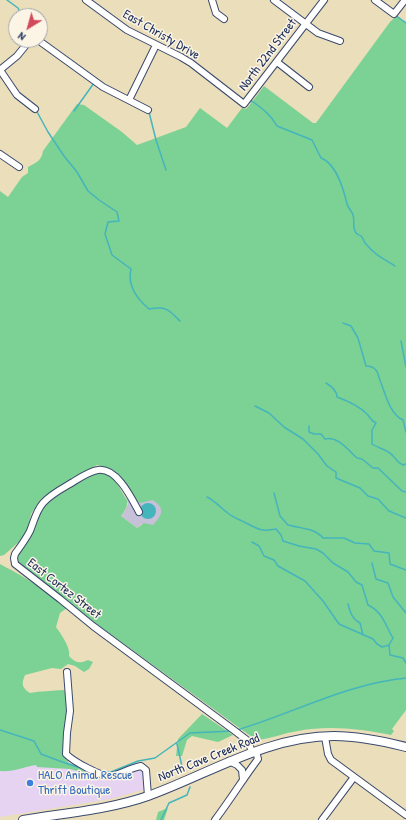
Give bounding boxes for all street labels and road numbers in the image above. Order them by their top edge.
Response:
street label: East Christy Drive [120,7,202,63]
street label: North 22nd Street [236,16,300,94]
street label: East Cortez Street [24,555,104,623]
street label: North Cave Creek Road [156,731,262,785]

